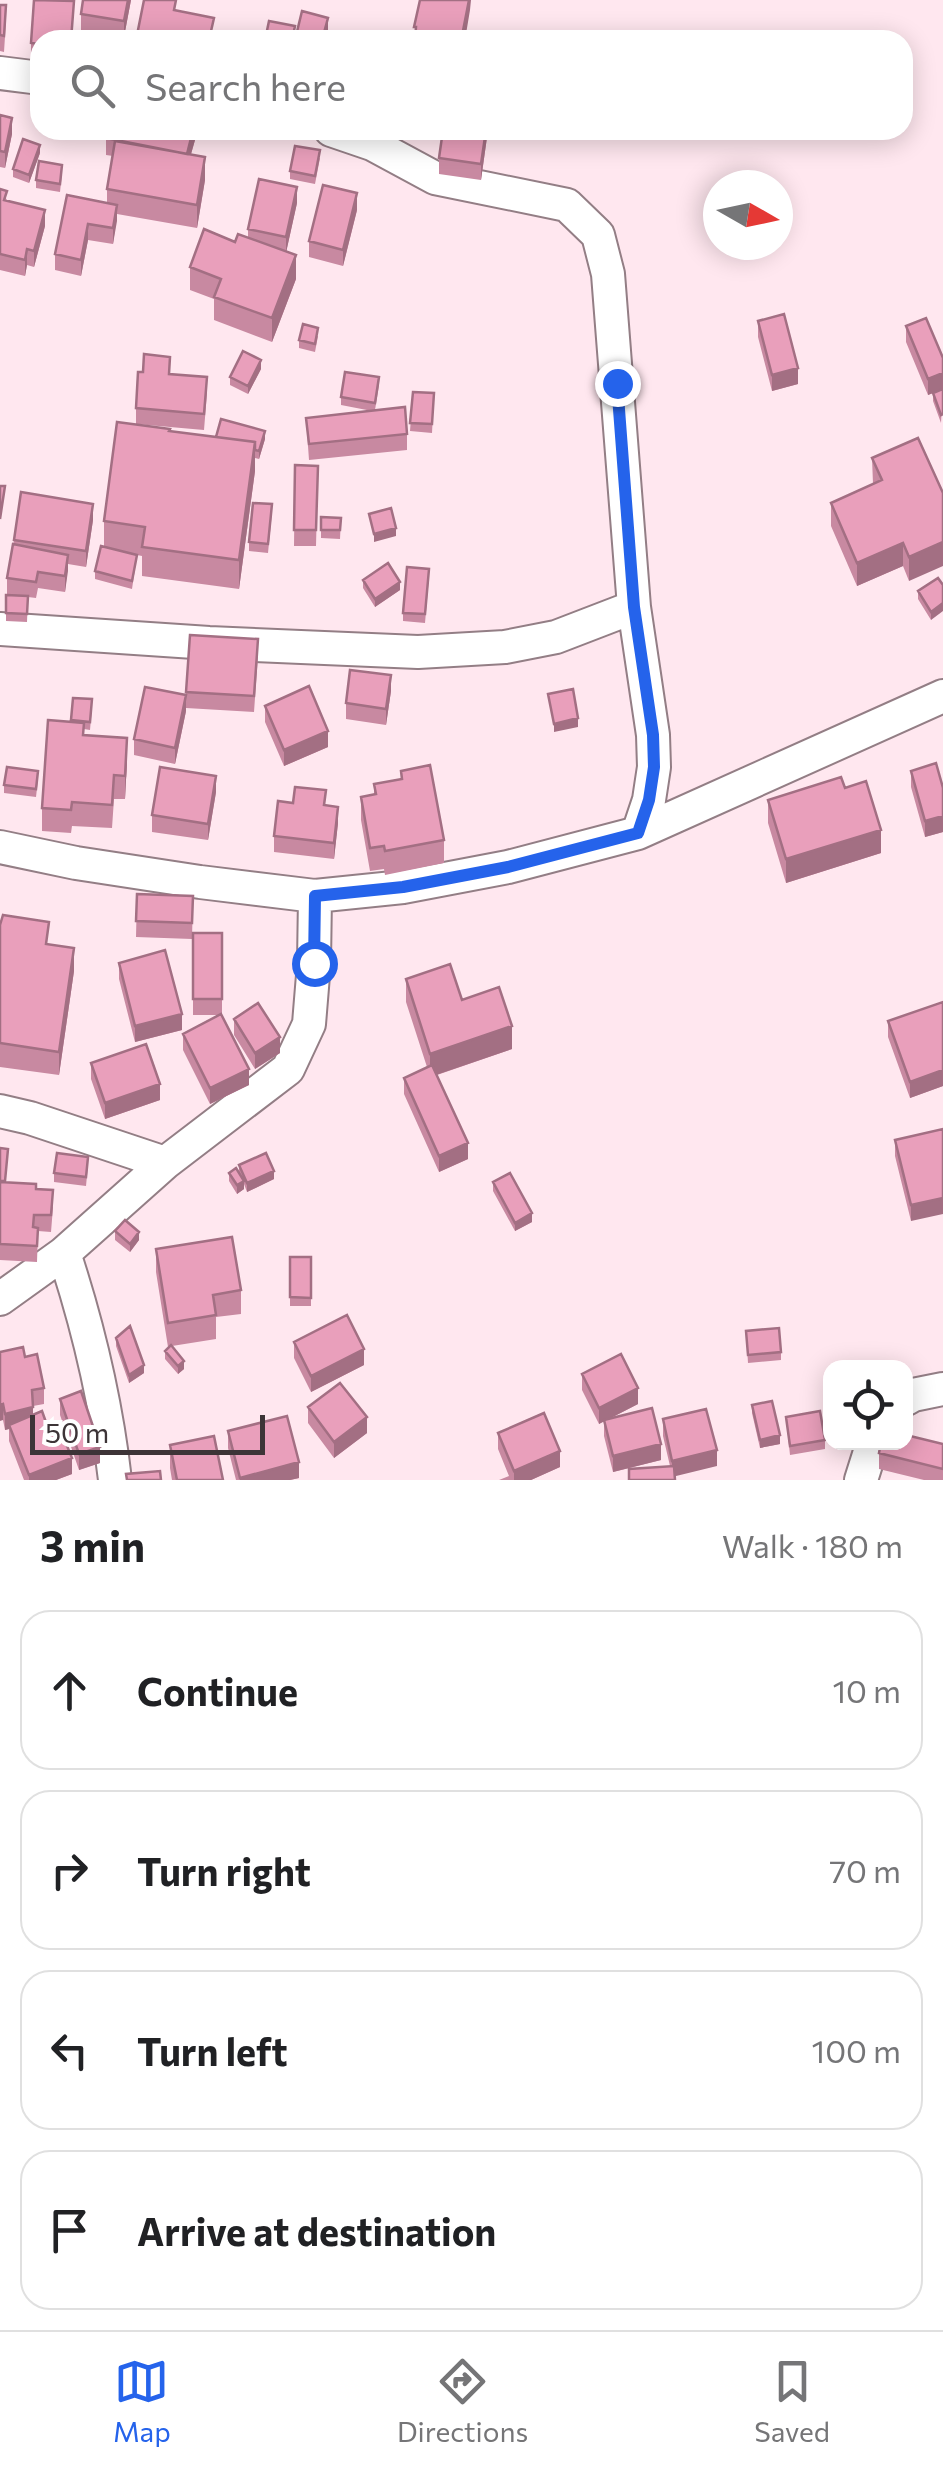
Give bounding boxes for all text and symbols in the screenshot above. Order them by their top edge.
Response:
search box [30,30,913,140]
icon: search [65,58,120,113]
text: Search here [145,62,346,109]
north arrow [703,170,793,260]
route end [595,361,641,407]
route start [292,941,338,987]
map controls [823,1360,913,1450]
button: locate [823,1360,913,1450]
scale bar [30,1410,265,1454]
text: 50 m [45,1415,109,1449]
text: 3 min [40,1519,145,1571]
text: Walk · 180 m [722,1525,903,1565]
icon: ahead [42,1663,97,1718]
text: Continue [137,1667,298,1714]
text: 10 m [832,1670,901,1710]
icon: right [42,1843,97,1898]
text: Turn right [137,1847,311,1894]
text: 70 m [829,1850,901,1890]
icon: left [42,2023,97,2078]
text: Turn left [137,2027,288,2074]
text: 100 m [812,2030,901,2070]
icon: arrive [42,2203,97,2258]
text: Arrive at destination [137,2207,496,2254]
tab: Map [113,2354,171,2448]
tab: Directions [397,2354,528,2448]
tab: Saved [754,2354,830,2448]

